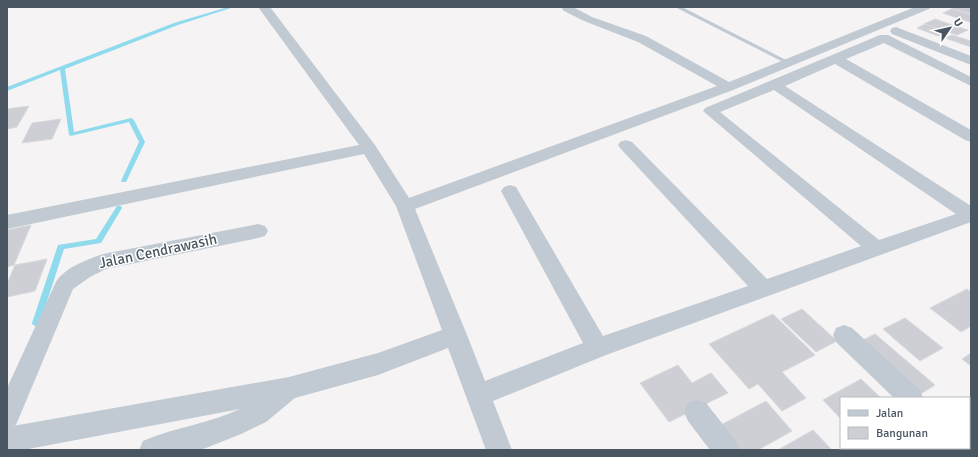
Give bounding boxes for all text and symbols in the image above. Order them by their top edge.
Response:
north arrow [930,8,970,48]
text: U [950,16,965,29]
street label: Jalan Cendrawasih [97,230,219,272]
legend [840,397,970,449]
text: Jalan [876,406,903,421]
text: Bangunan [876,426,928,441]

